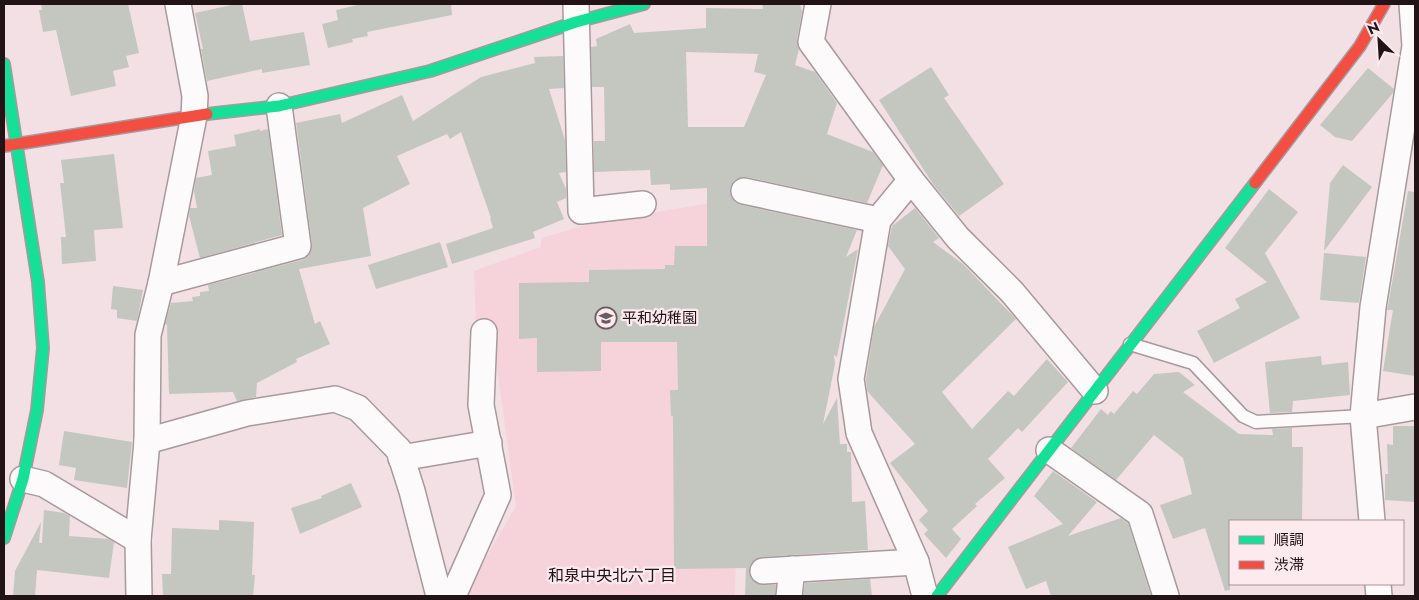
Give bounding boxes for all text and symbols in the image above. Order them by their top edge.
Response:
north arrow [1354,15,1404,65]
text: N [1364,17,1383,40]
school or university icon: 平和幼稚園 [594,306,618,330]
place label: 平和幼稚園 [622,307,697,329]
legend [1229,520,1404,585]
text: 順調 [1274,529,1304,551]
text: 渋滞 [1274,554,1304,576]
district label: 和泉中央北六丁目 [548,564,676,587]

